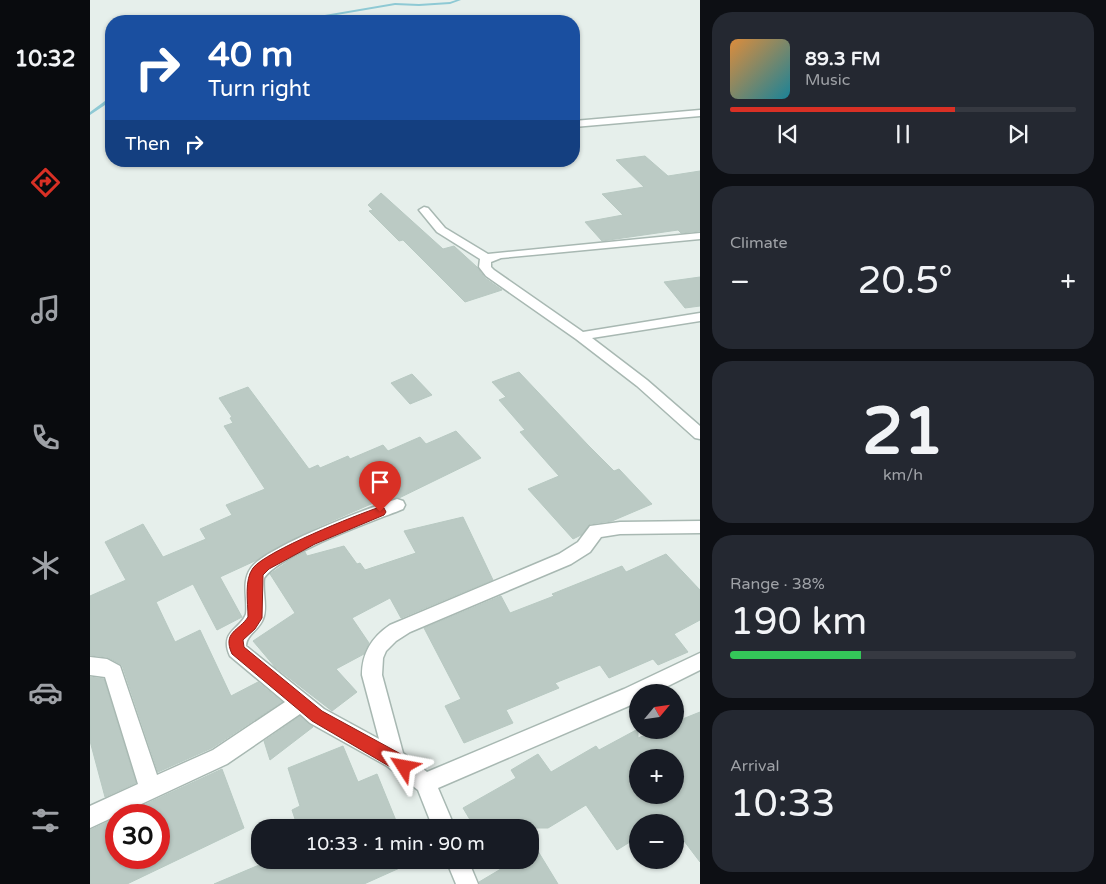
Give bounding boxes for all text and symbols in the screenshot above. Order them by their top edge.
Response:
text: 40 m [208,34,293,76]
icon: right [125,35,190,100]
text: 10:32 [15,46,75,72]
text: 89.3 FM [805,48,881,70]
text: Music [805,70,850,90]
text: Turn right [208,76,310,102]
icon: previous [774,120,802,148]
icon: pause [889,120,917,148]
icon: next [1004,120,1032,148]
icon: right [180,130,208,158]
text: Then [125,133,170,155]
icon: directions [28,165,63,200]
text: Climate [730,233,788,253]
text: 20.5° [858,258,953,304]
text: − [730,265,750,299]
text: + [1060,265,1076,299]
icon: music [28,292,63,327]
text: 21 [862,393,944,472]
icon: phone [28,420,63,455]
pin [359,461,401,512]
text: km/h [883,465,923,485]
icon: arrive [366,468,394,496]
icon: climate [28,548,63,583]
text: Range · 38% [730,574,825,594]
text: 190 km [730,599,867,645]
icon: car [28,675,63,710]
north arrow [629,684,684,739]
map controls [629,684,684,869]
position arrow [377,740,429,792]
button: + [629,749,684,804]
text: Arrival [730,756,779,776]
text: 10:33 [730,781,835,827]
icon: filters [28,803,63,838]
speed limit sign: 30 [105,804,170,869]
button: − [629,814,684,869]
text: 10:33 · 1 min · 90 m [305,833,485,855]

